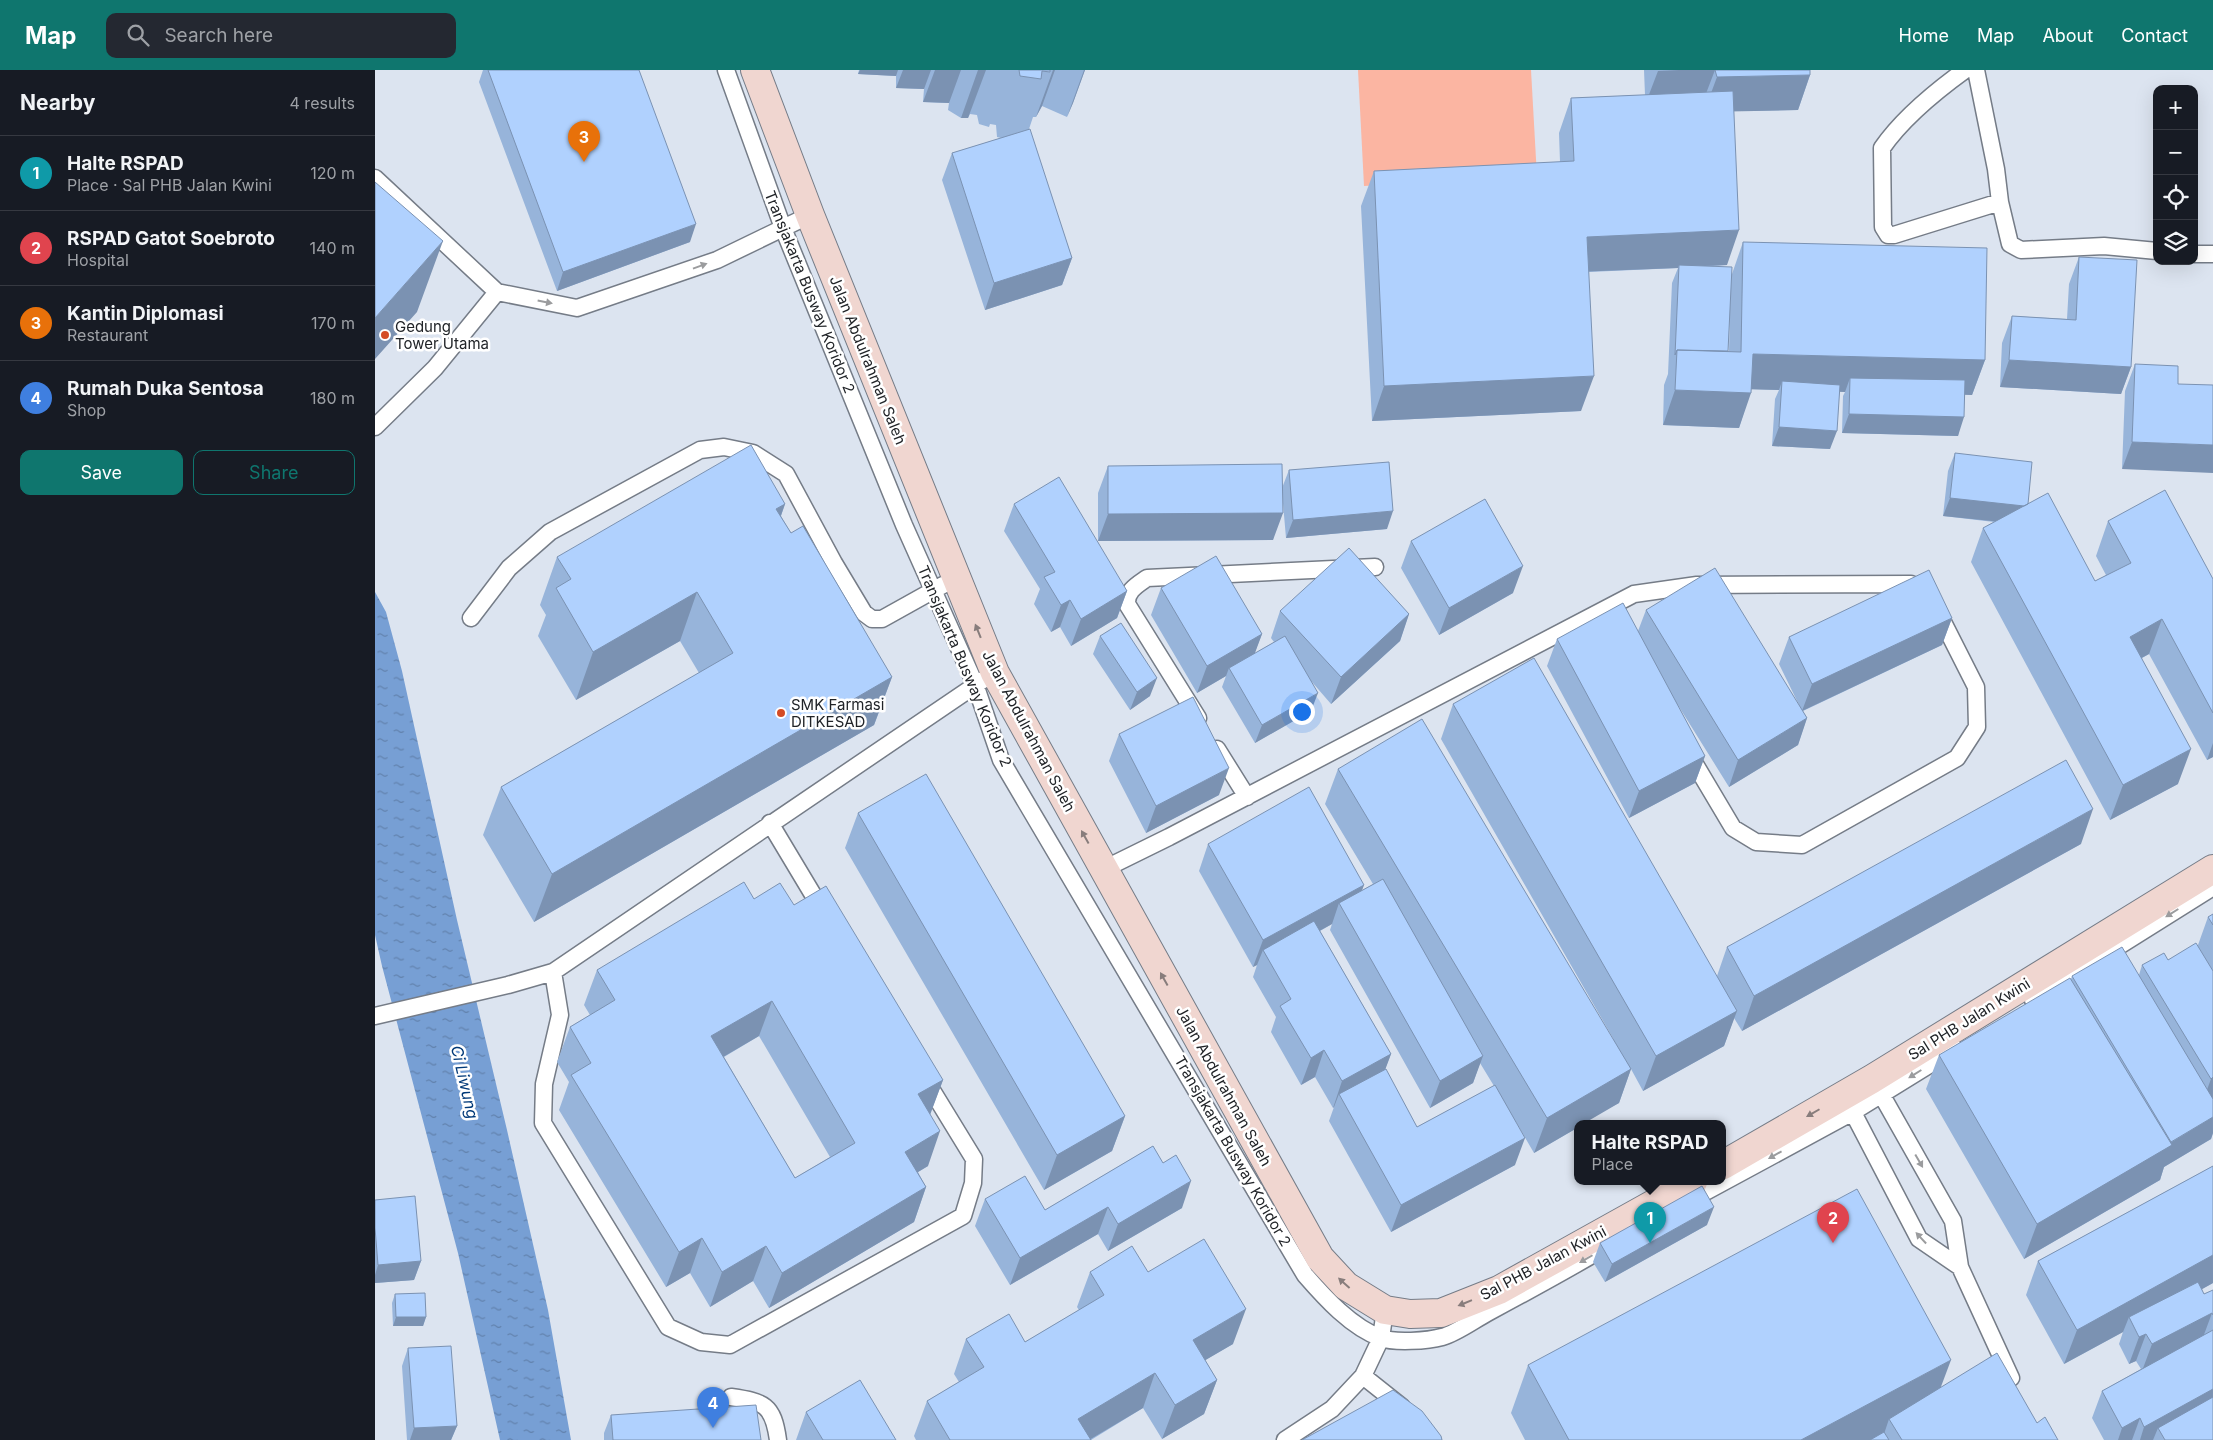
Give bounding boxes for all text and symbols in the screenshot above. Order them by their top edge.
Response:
search box [106,13,456,58]
text: Map [25,21,76,50]
icon: search [124,21,152,49]
text: Search here [164,24,273,47]
text: Home [1899,25,1949,46]
text: Map [1977,25,2014,46]
text: About [2042,25,2093,46]
text: Contact [2121,25,2188,46]
map controls [2153,85,2198,265]
button: + [2153,85,2198,130]
text: Nearby [20,90,95,115]
text: 4 results [290,93,355,113]
pin: 3 [568,121,600,162]
button: − [2153,130,2198,175]
text: Halte RSPAD [67,152,184,175]
text: 1 [33,163,39,183]
text: 120 m [310,163,355,183]
text: Place · Sal PHB Jalan Kwini [67,175,272,195]
button: locate [2153,175,2198,220]
street label: Transjakarta Busway Koridor 2 [761,188,859,396]
button: layers [2153,220,2198,265]
text: RSPAD Gatot Soebroto [67,227,275,250]
text: 2 [31,238,41,258]
text: 140 m [310,238,355,258]
text: Hospital [67,250,129,270]
one-way arrow [693,262,708,270]
street label: Jalan Abdulrahman Saleh [825,273,911,447]
one-way arrow [537,298,553,306]
text: Kantin Diplomasi [67,302,224,325]
text: 3 [31,313,41,333]
text: 170 m [311,313,355,333]
place label: Gedung Tower Utama [395,317,489,353]
text: Restaurant [67,325,148,345]
marker: Gedung Tower Utama [379,329,391,341]
text: Rumah Duka Sentosa [67,377,264,400]
text: 4 [31,388,41,408]
text: 180 m [310,388,355,408]
text: Shop [67,400,106,420]
button: Save [20,450,183,495]
button: Share [193,450,355,495]
street label: Transjakarta Busway Koridor 2 [914,562,1016,770]
one-way arrow [973,624,981,638]
street label: Jalan Abdulrahman Saleh [978,647,1080,815]
place label: SMK Farmasi DITKESAD [791,695,884,731]
your location [1289,699,1315,725]
marker: SMK Farmasi DITKESAD [775,707,787,719]
one-way arrow [1081,830,1090,843]
one-way arrow [2165,908,2178,918]
one-way arrow [1160,972,1169,985]
street label: Sal PHB Jalan Kwini [1904,974,2034,1064]
street label: Jalan Abdulrahman Saleh [1172,1003,1276,1169]
water label: Ci Liwung [447,1043,483,1121]
street label: Transjakarta Busway Koridor 2 [1171,1052,1295,1250]
one-way arrow [1909,1069,1922,1078]
one-way arrow [1806,1109,1819,1118]
popup [1574,1120,1726,1185]
text: Halte RSPAD [1592,1131,1708,1154]
one-way arrow [1767,1151,1782,1159]
text: Place [1592,1154,1633,1174]
one-way arrow [1915,1154,1923,1169]
pin: 1 [1634,1202,1666,1243]
pin: 2 [1817,1202,1849,1243]
street label: Sal PHB Jalan Kwini [1477,1222,1609,1304]
one-way arrow [1915,1232,1927,1244]
one-way arrow [1580,1254,1593,1263]
one-way arrow [1339,1277,1351,1289]
one-way arrow [1457,1299,1472,1307]
pin: 4 [697,1387,729,1428]

